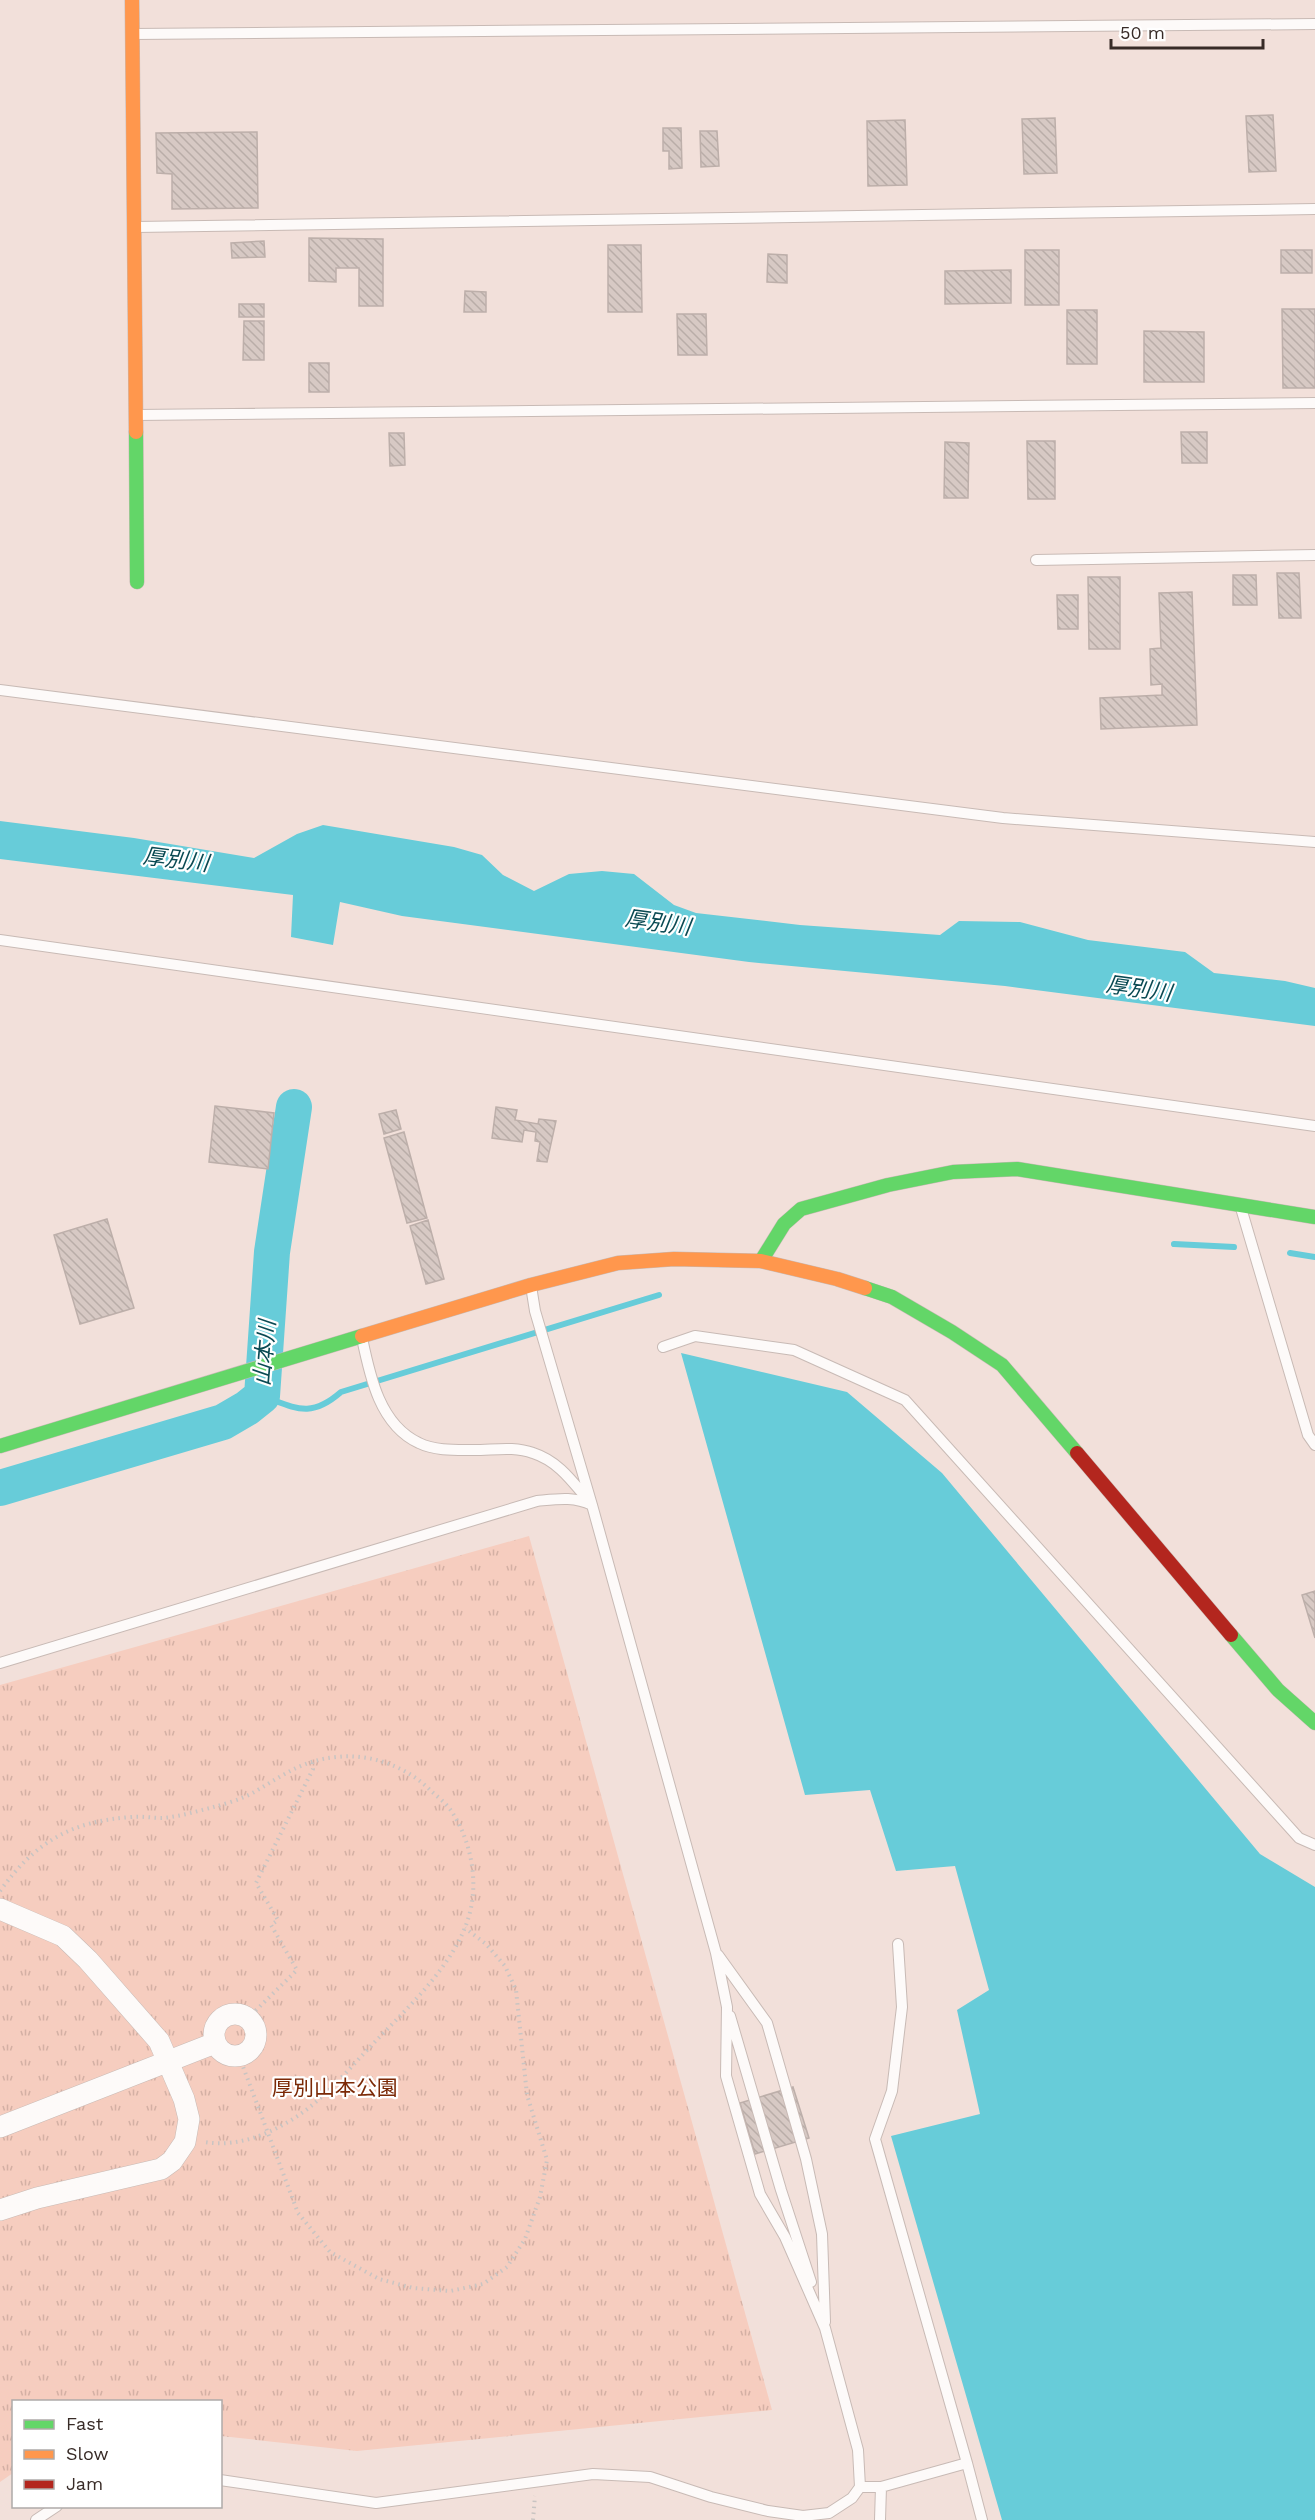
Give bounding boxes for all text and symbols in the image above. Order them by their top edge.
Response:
scale bar [1111,12,1262,50]
text: 50 m [1120,22,1165,43]
water label: 厚別川 [142,843,212,876]
water label: 厚別川 [624,906,694,940]
water label: 厚別川 [1105,972,1175,1006]
water label: 山本川 [249,1317,280,1387]
park label: 厚別山本公園 [272,2075,398,2100]
legend [12,2400,222,2508]
text: Fast [66,2413,104,2434]
text: Slow [66,2443,109,2464]
text: Jam [66,2473,103,2494]

